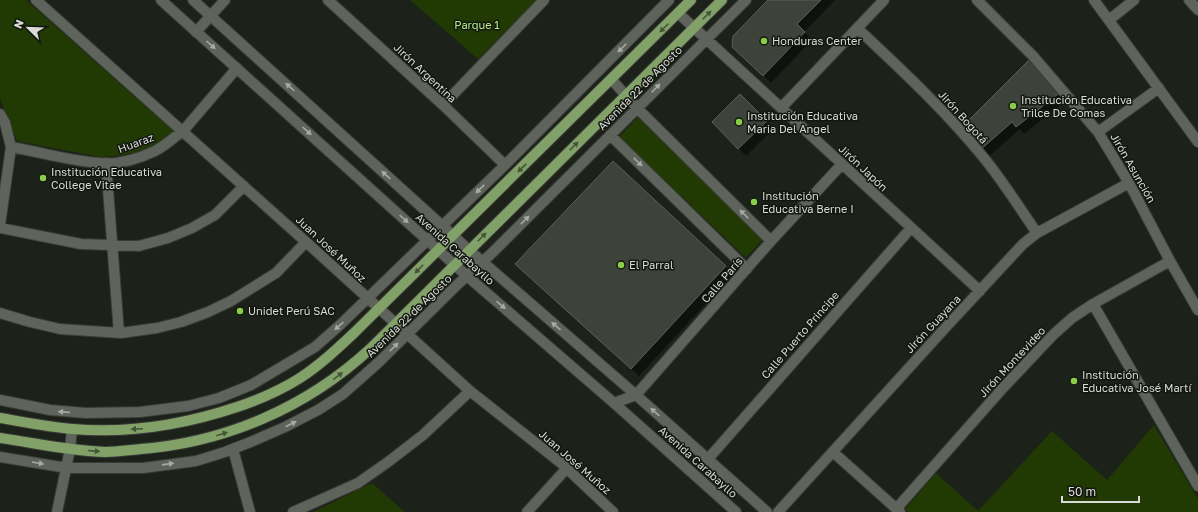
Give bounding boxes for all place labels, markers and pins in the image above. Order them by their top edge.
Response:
place label: Honduras Center [772,34,862,47]
marker: Honduras Center [759,36,769,46]
place label: Institución Educativa Trilce De Comas [1021,93,1132,119]
marker: Institución Educativa Trilce De Comas [1008,101,1018,111]
place label: Institución Educativa Maria Del Angel [747,109,858,135]
marker: Institución Educativa Maria Del Angel [734,117,744,127]
place label: Institución Educativa College Vitae [51,165,162,191]
marker: Institución Educativa College Vitae [38,173,48,183]
place label: Institución Educativa Berne I [762,189,854,215]
marker: Institución Educativa Berne I [749,197,759,207]
place label: El Parral [629,258,674,271]
marker: El Parral [616,260,626,270]
place label: Unidet Perú SAC [248,304,335,317]
marker: Unidet Perú SAC [235,306,245,316]
place label: Institución Educativa José Martí [1082,368,1193,394]
marker: Institución Educativa José Martí [1069,376,1079,386]

